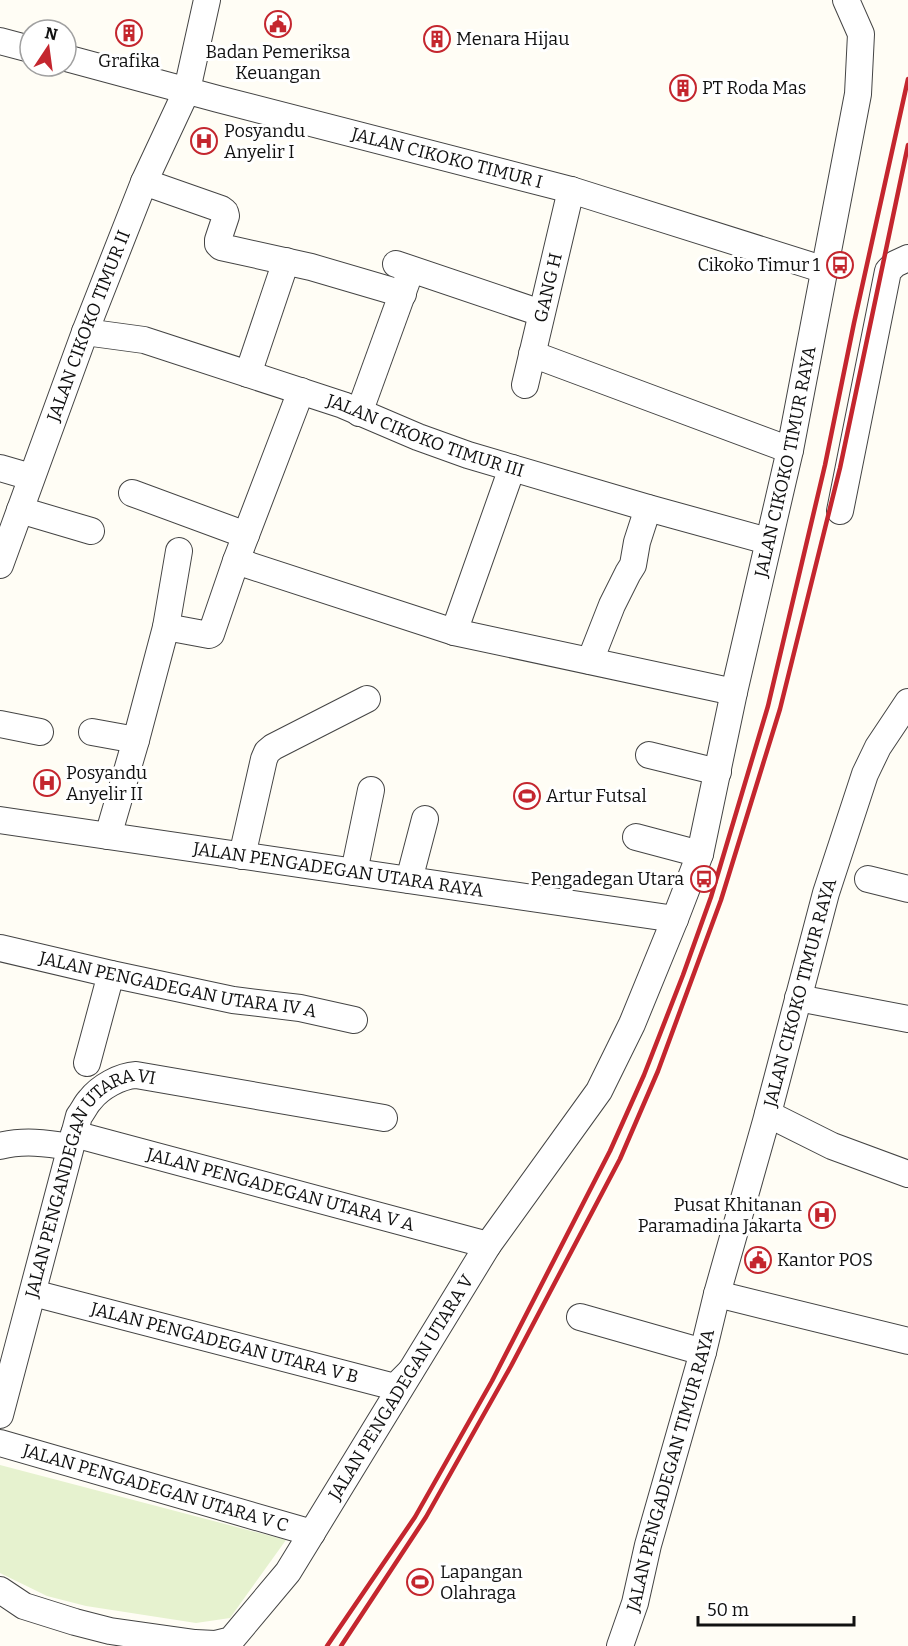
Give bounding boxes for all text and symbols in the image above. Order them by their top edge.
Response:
public building icon: Badan Pemeriksa Keuangan [263,9,293,39]
north arrow [18,18,78,78]
building icon: Grafika [114,18,144,48]
text: N [43,23,59,45]
building icon: Menara Hijau [422,24,452,54]
place label: Menara Hijau [456,28,569,50]
place label: Badan Pemeriksa Keuangan [206,41,351,84]
place label: Grafika [98,50,160,72]
building icon: PT Roda Mas [668,73,698,103]
place label: PT Roda Mas [702,77,806,99]
place label: Posyandu Anyelir I [224,120,305,163]
street label: JALAN CIKOKO TIMUR I [348,123,545,193]
hospital icon: Posyandu Anyelir I [189,126,219,156]
street label: JALAN CIKOKO TIMUR II [42,227,135,425]
bus stop icon: Cikoko Timur 1 [825,250,855,280]
street label: GANG H [529,251,567,325]
place label: Cikoko Timur 1 [697,254,821,276]
street label: JALAN CIKOKO TIMUR RAYA [750,344,821,580]
street label: JALAN CIKOKO TIMUR III [323,389,527,482]
place label: Posyandu Anyelir II [66,762,147,805]
hospital icon: Posyandu Anyelir II [32,768,62,798]
sports icon: Artur Futsal [512,781,542,811]
place label: Artur Futsal [546,785,647,807]
street label: JALAN PENGADEGAN UTARA RAYA [191,837,485,902]
bus stop icon: Pengadegan Utara [689,864,719,894]
place label: Pengadegan Utara [531,868,684,890]
street label: JALAN CIKOKO TIMUR RAYA [759,875,841,1110]
street label: JALAN PENGADEGAN UTARA IV A [36,946,319,1022]
street label: JALAN PENGANDEGAN UTARA VI [20,1064,157,1301]
street label: JALAN PENGADEGAN UTARA V A [143,1143,417,1236]
place label: Pusat Khitanan Paramadina Jakarta [638,1194,803,1237]
hospital icon: Pusat Khitanan Paramadina Jakarta [807,1200,837,1230]
public building icon: Kantor POS [743,1245,773,1275]
place label: Kantor POS [777,1249,873,1271]
street label: JALAN PENGADEGAN UTARA V [323,1270,478,1505]
street label: JALAN PENGADEGAN UTARA V B [88,1297,361,1388]
street label: JALAN PENGADEGAN TIMUR RAYA [622,1327,719,1616]
street label: JALAN PENGADEGAN UTARA V C [19,1439,291,1537]
place label: Lapangan Olahraga [440,1561,523,1604]
sports icon: Lapangan Olahraga [405,1567,435,1597]
scale bar [698,1589,854,1627]
text: 50 m [707,1599,749,1621]

